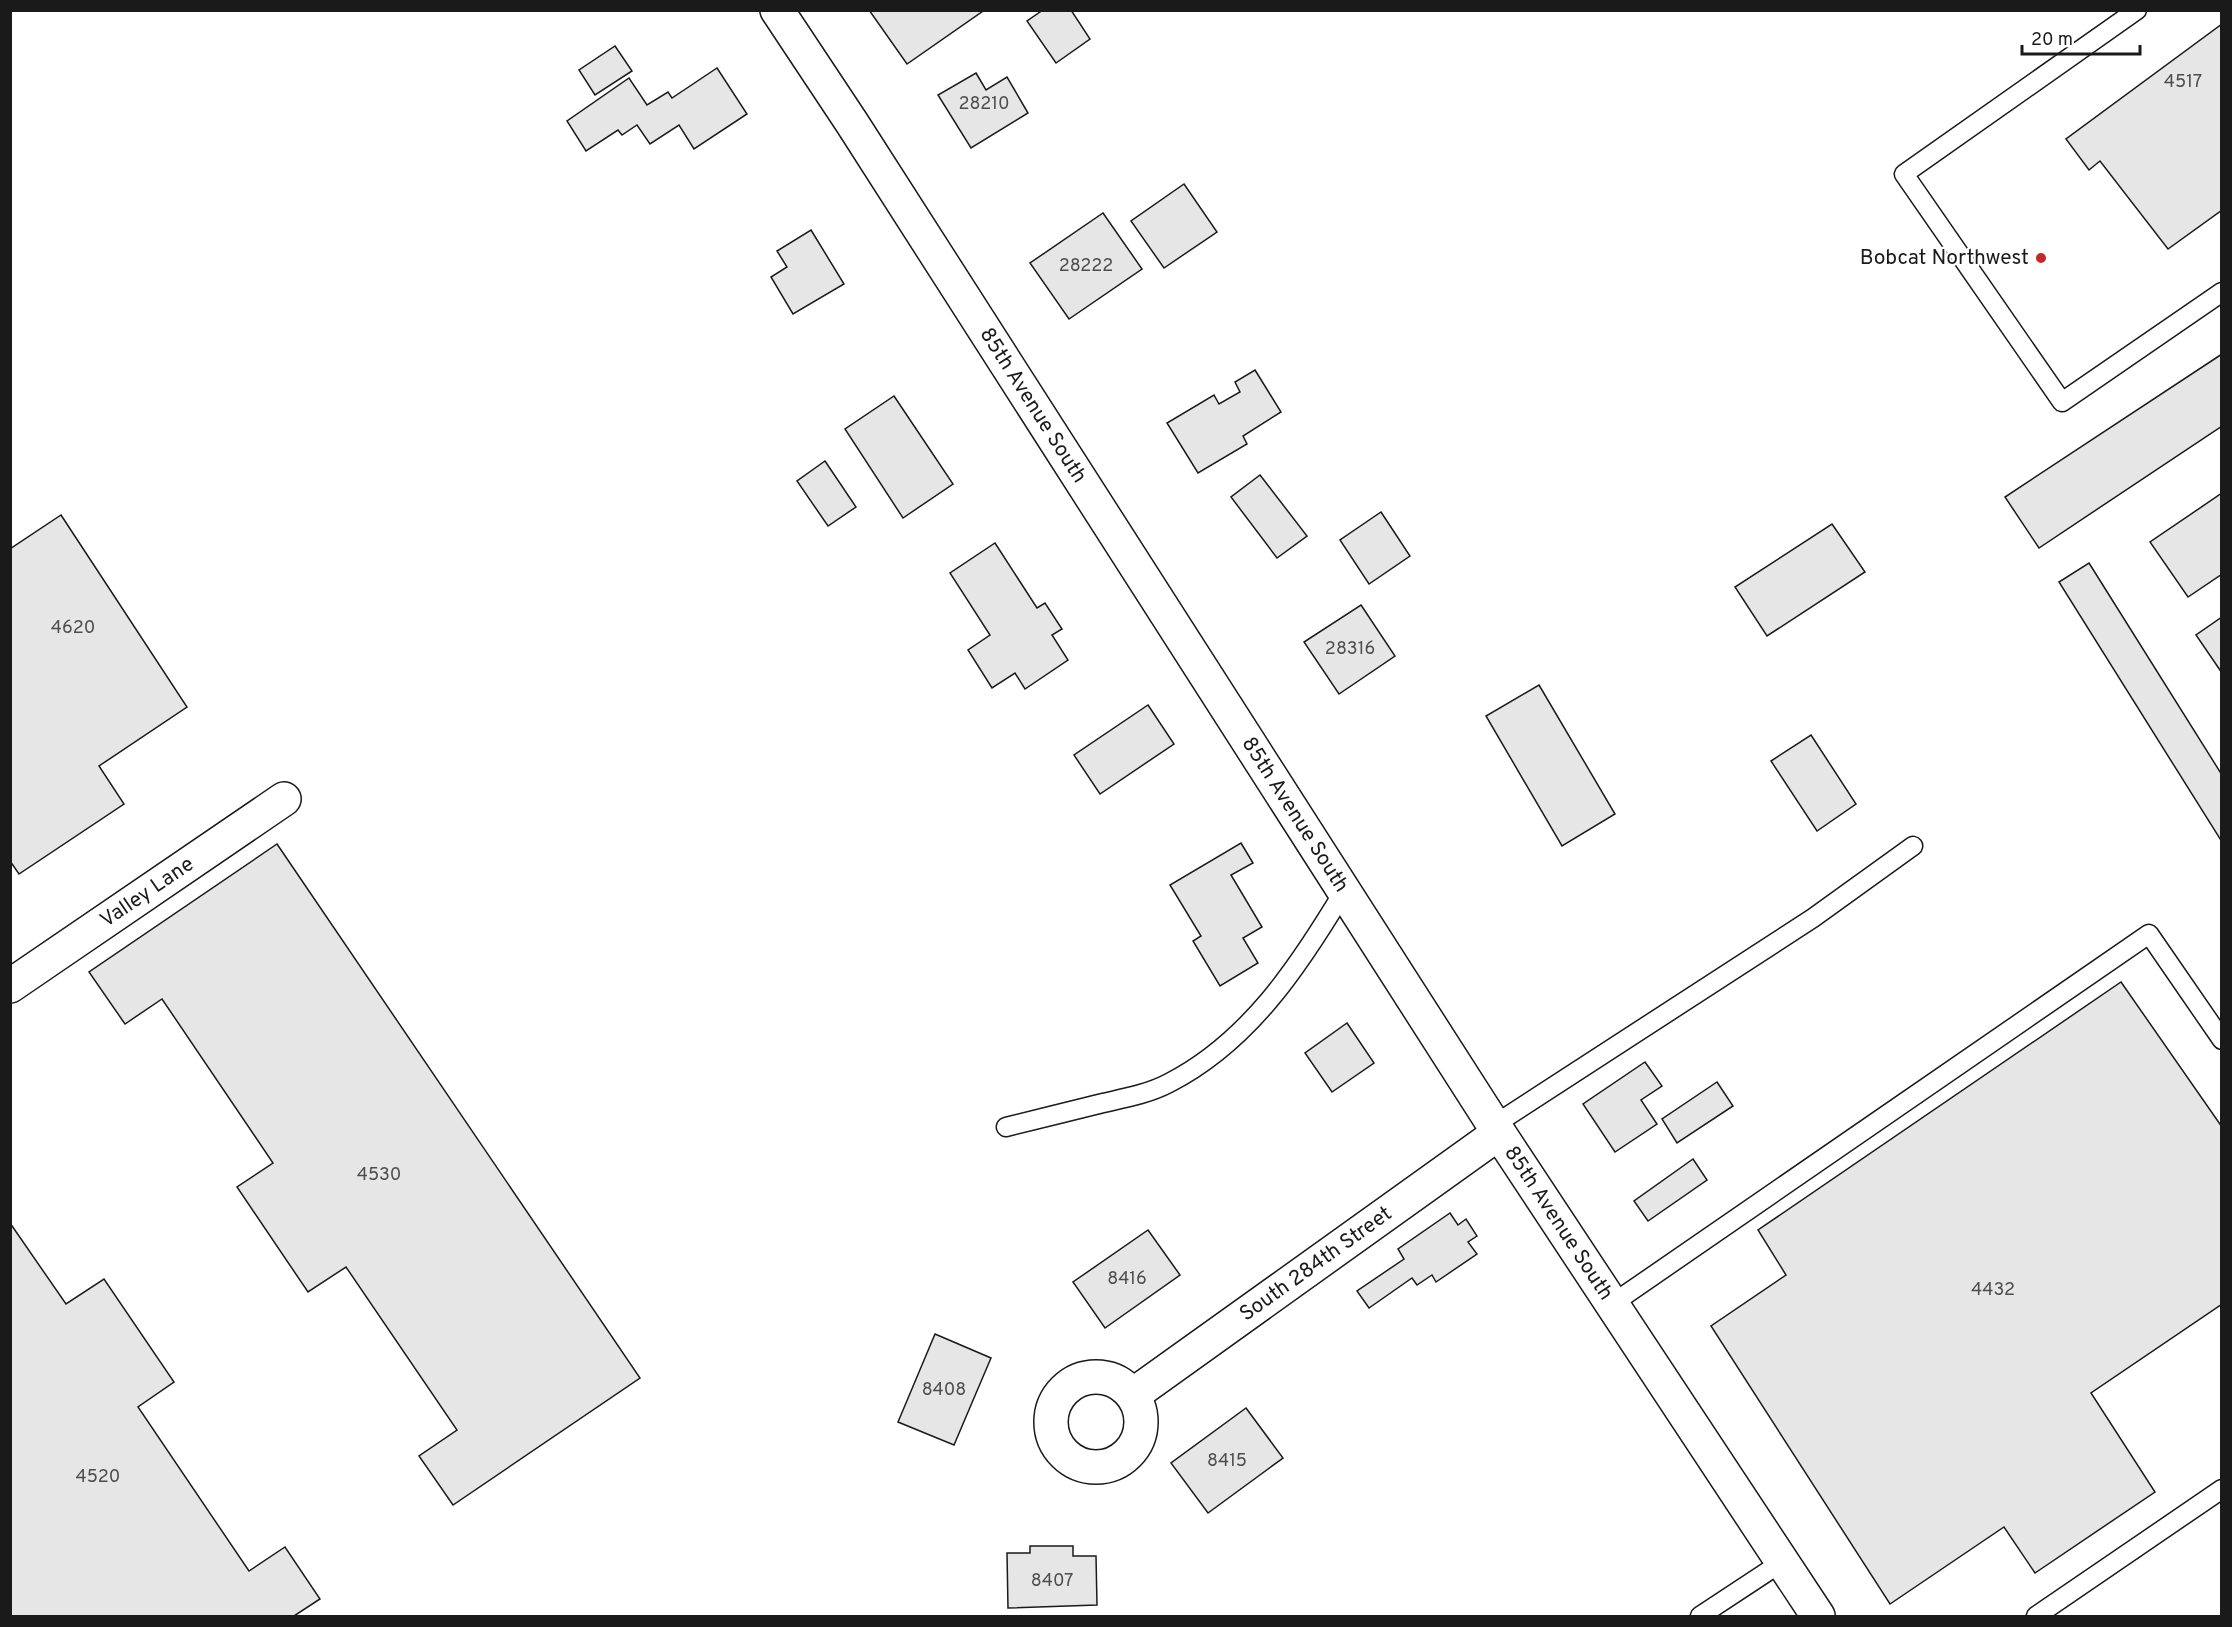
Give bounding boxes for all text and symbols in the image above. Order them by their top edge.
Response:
scale bar [2022,18,2140,56]
text: 20 m [2031,29,2073,52]
house number: 4517 [2164,71,2202,94]
house number: 28210 [959,93,1009,116]
place label: Bobcat Northwest [1860,245,2029,272]
marker: Bobcat Northwest [2034,251,2048,265]
house number: 28222 [1059,255,1113,278]
street label: 85th Avenue South [973,322,1093,488]
house number: 4620 [51,617,95,640]
house number: 28316 [1325,638,1375,661]
street label: 85th Avenue South [1235,732,1355,898]
street label: Valley Lane [95,851,199,934]
street label: 85th Avenue South [1498,1141,1619,1305]
house number: 4530 [357,1164,401,1187]
street label: South 284th Street [1235,1200,1397,1328]
house number: 8416 [1107,1268,1147,1291]
house number: 4432 [1971,1279,2015,1302]
house number: 8408 [922,1379,966,1402]
house number: 8415 [1207,1450,1247,1473]
house number: 4520 [76,1466,120,1489]
house number: 8407 [1031,1570,1073,1593]

